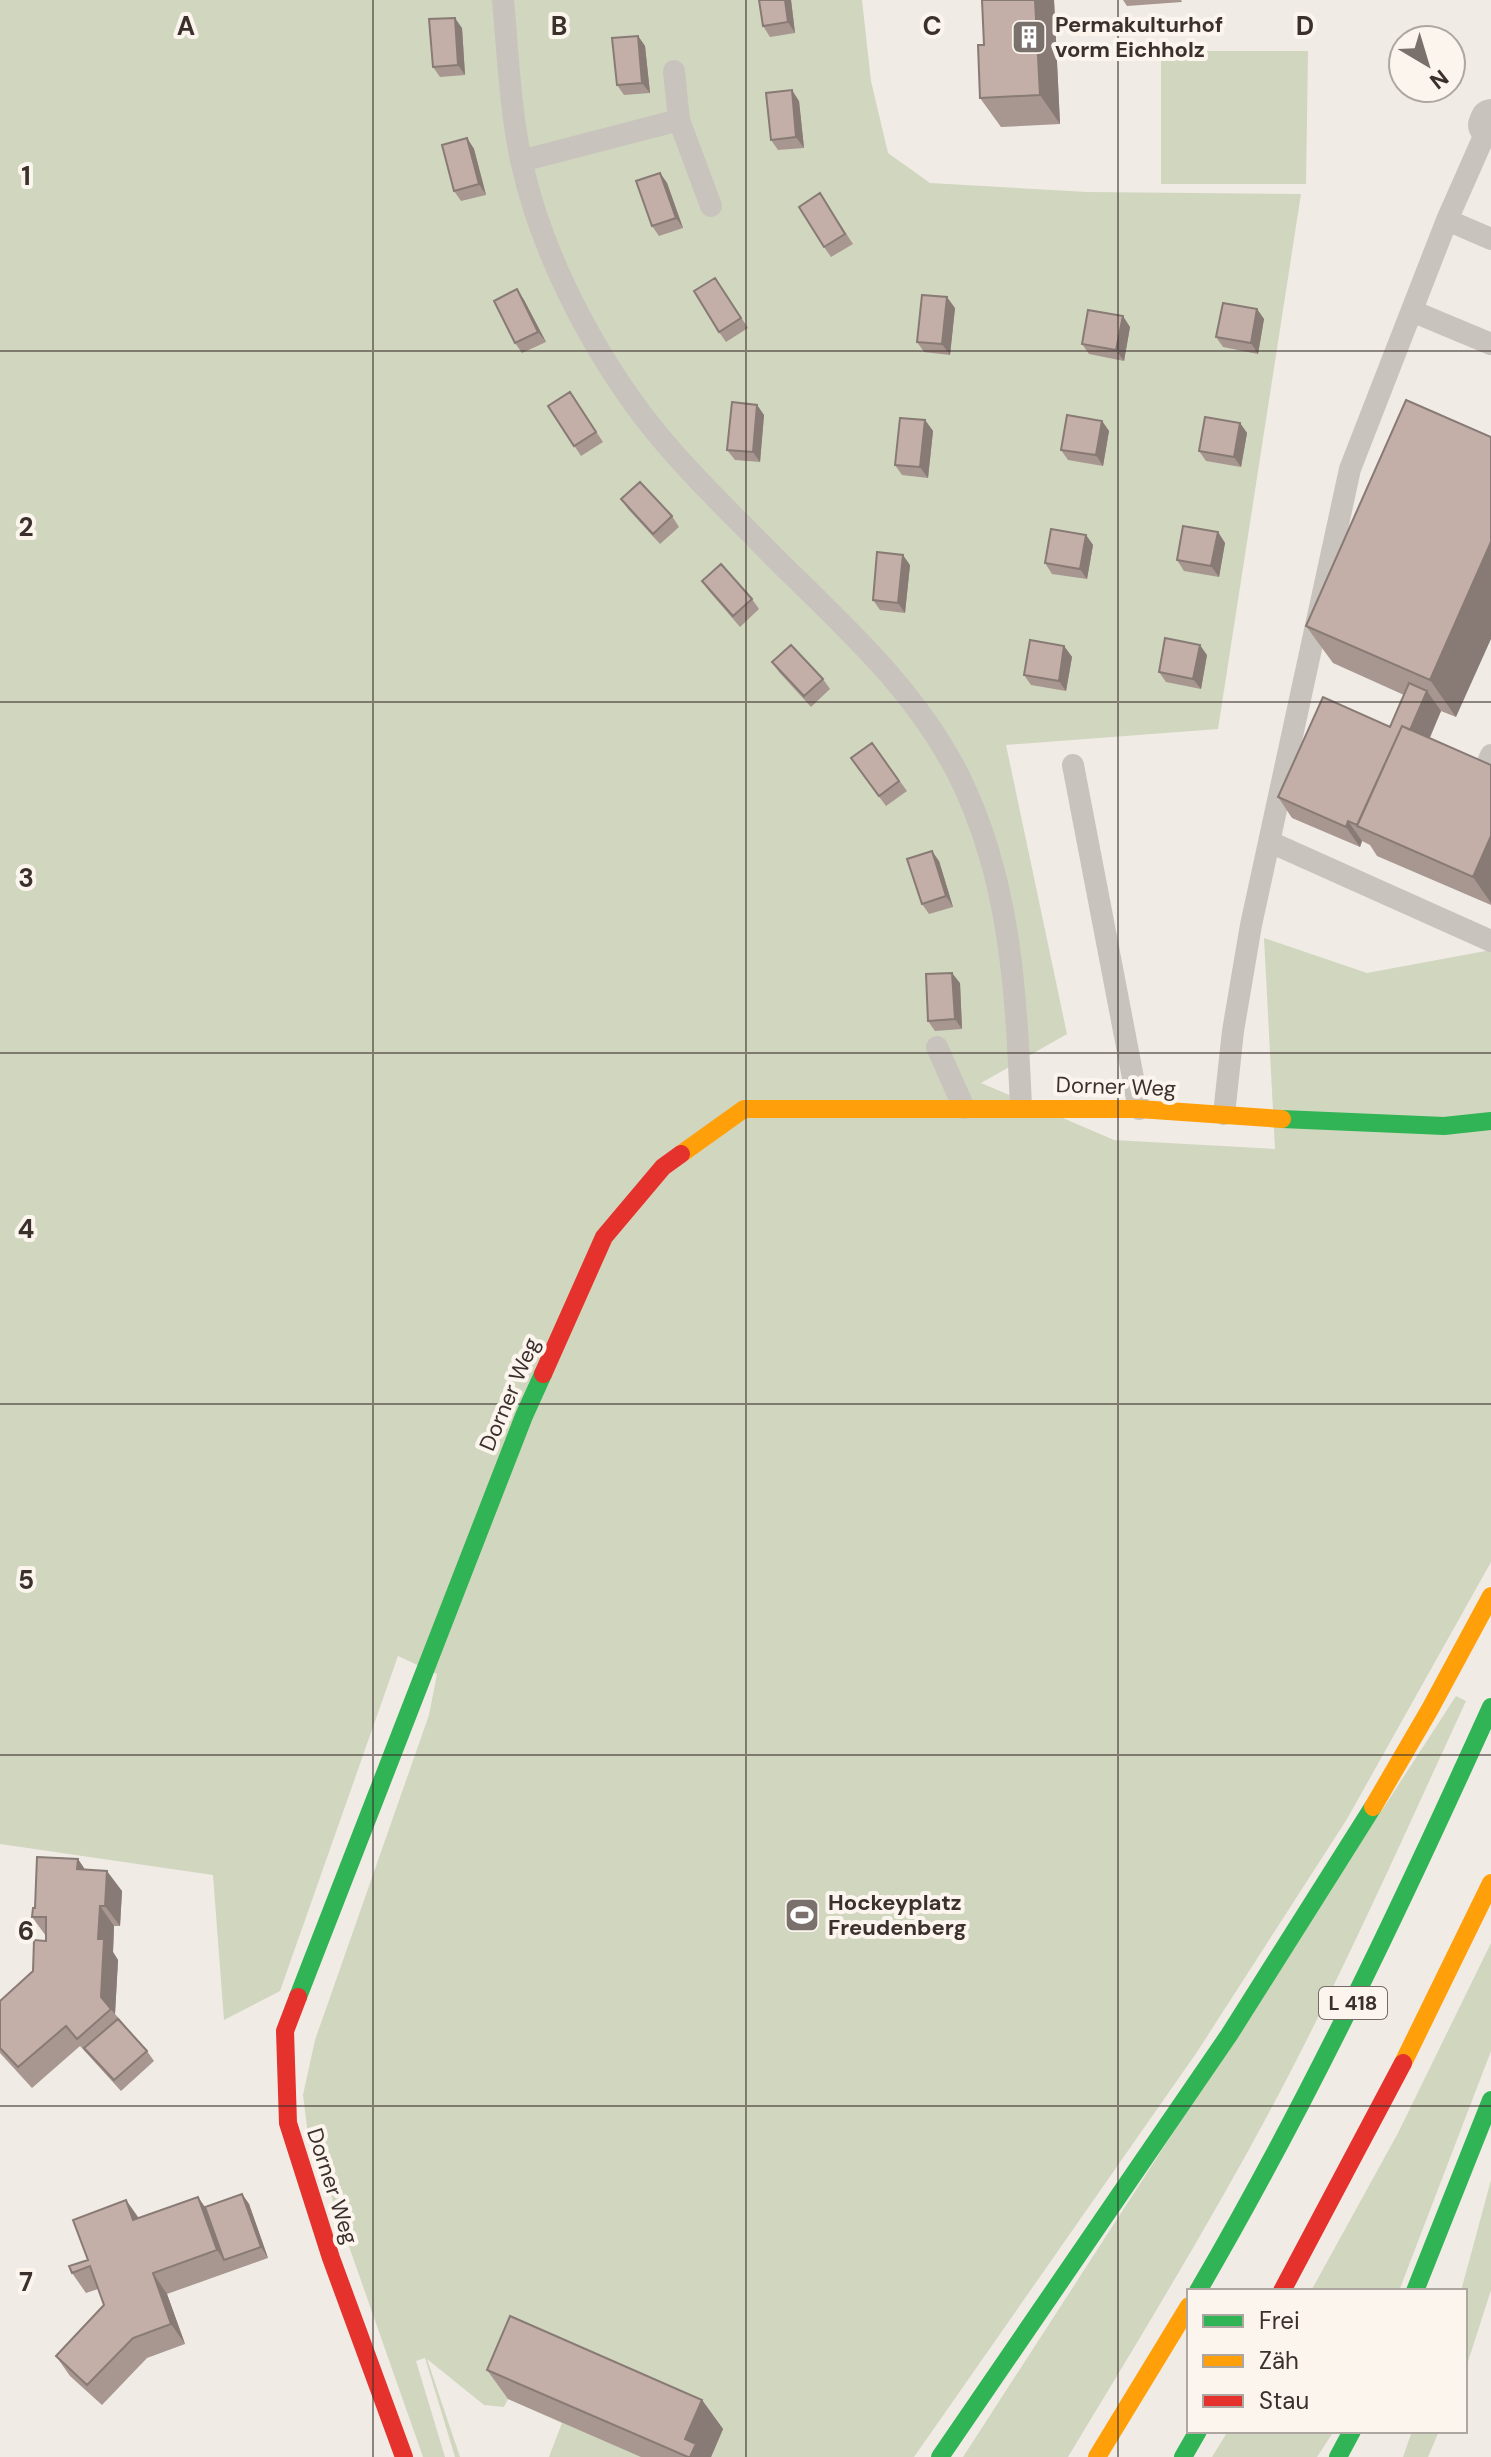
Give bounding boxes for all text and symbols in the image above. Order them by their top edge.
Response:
text: A [177,9,195,43]
text: B [551,9,567,43]
text: C [922,9,942,43]
text: D [1296,9,1314,43]
place label: Permakulturhof vorm Eichholz [1055,10,1223,64]
building icon: Permakulturhof vorm Eichholz [1010,18,1048,56]
north arrow [1387,24,1467,104]
text: N [1424,63,1454,96]
text: 1 [21,159,31,193]
text: 2 [18,510,34,544]
text: 3 [18,861,34,895]
street label: Dorner Weg [1055,1070,1177,1103]
text: 4 [18,1212,34,1246]
street label: Dorner Weg [473,1333,546,1455]
text: 5 [18,1563,34,1597]
place label: Hockeyplatz Freudenberg [828,1888,967,1942]
sports icon: Hockeyplatz Freudenberg [783,1896,821,1934]
text: 6 [18,1914,34,1948]
road number: L 418 [1319,1987,1387,2019]
street label: Dorner Weg [300,2124,365,2248]
text: 7 [19,2265,33,2299]
legend [1187,2289,1467,2433]
text: Frei [1259,2305,1300,2336]
text: Zäh [1259,2345,1299,2376]
text: Stau [1259,2385,1309,2416]

